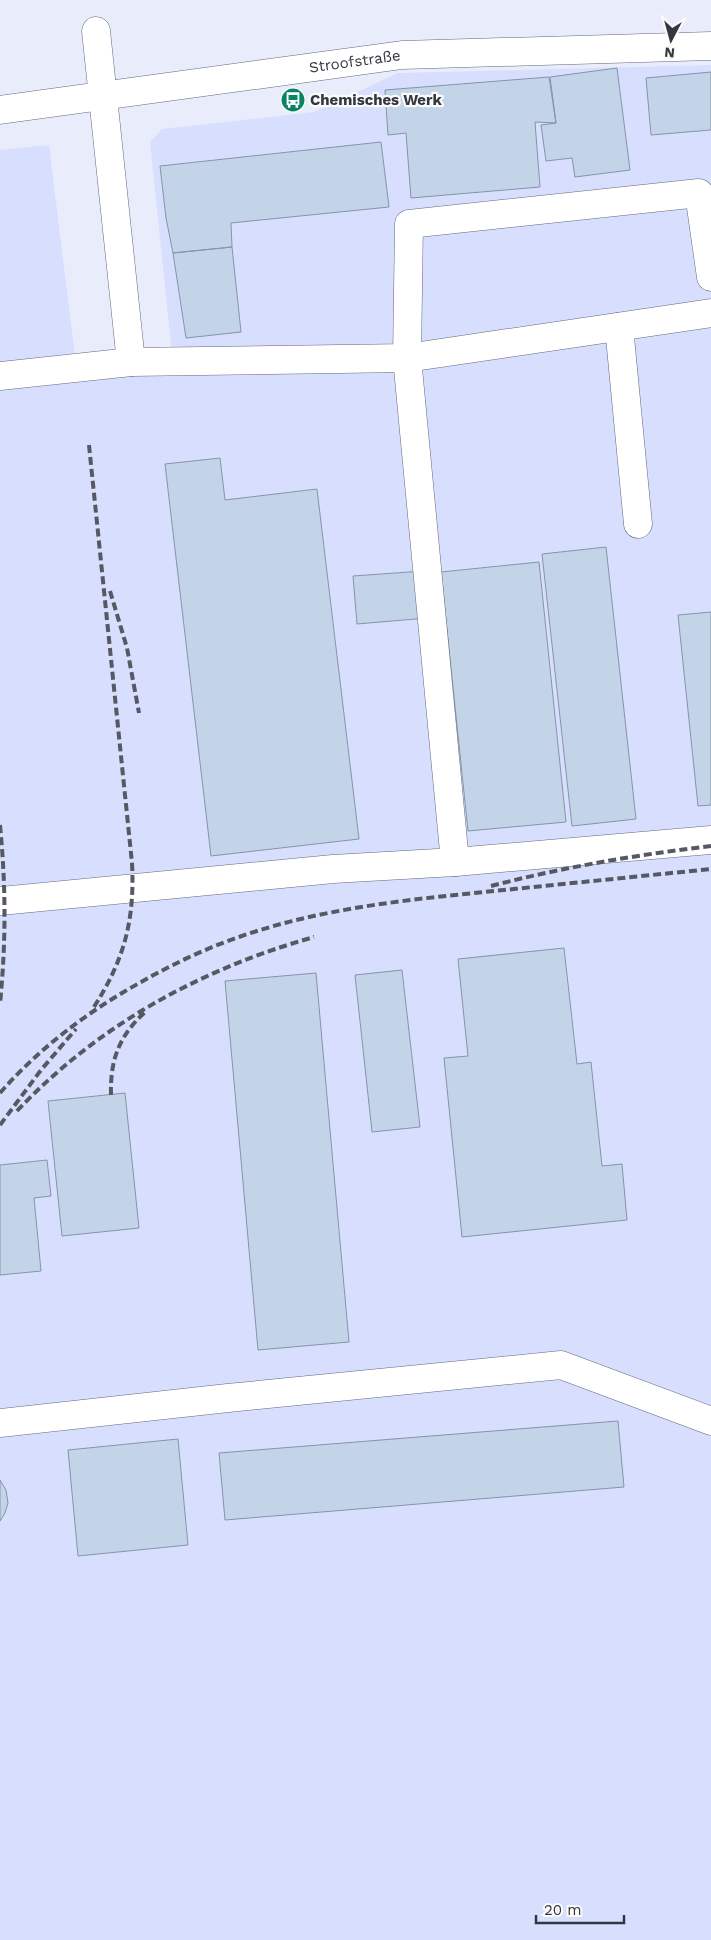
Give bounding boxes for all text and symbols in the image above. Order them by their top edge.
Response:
north arrow [646,15,696,65]
text: N [664,44,676,61]
street label: Stroofstraße [308,46,402,77]
bus stop icon: Chemisches Werk [280,87,306,113]
place label: Chemisches Werk [310,91,442,109]
scale bar [536,1892,624,1924]
text: 20 m [544,1901,582,1919]

